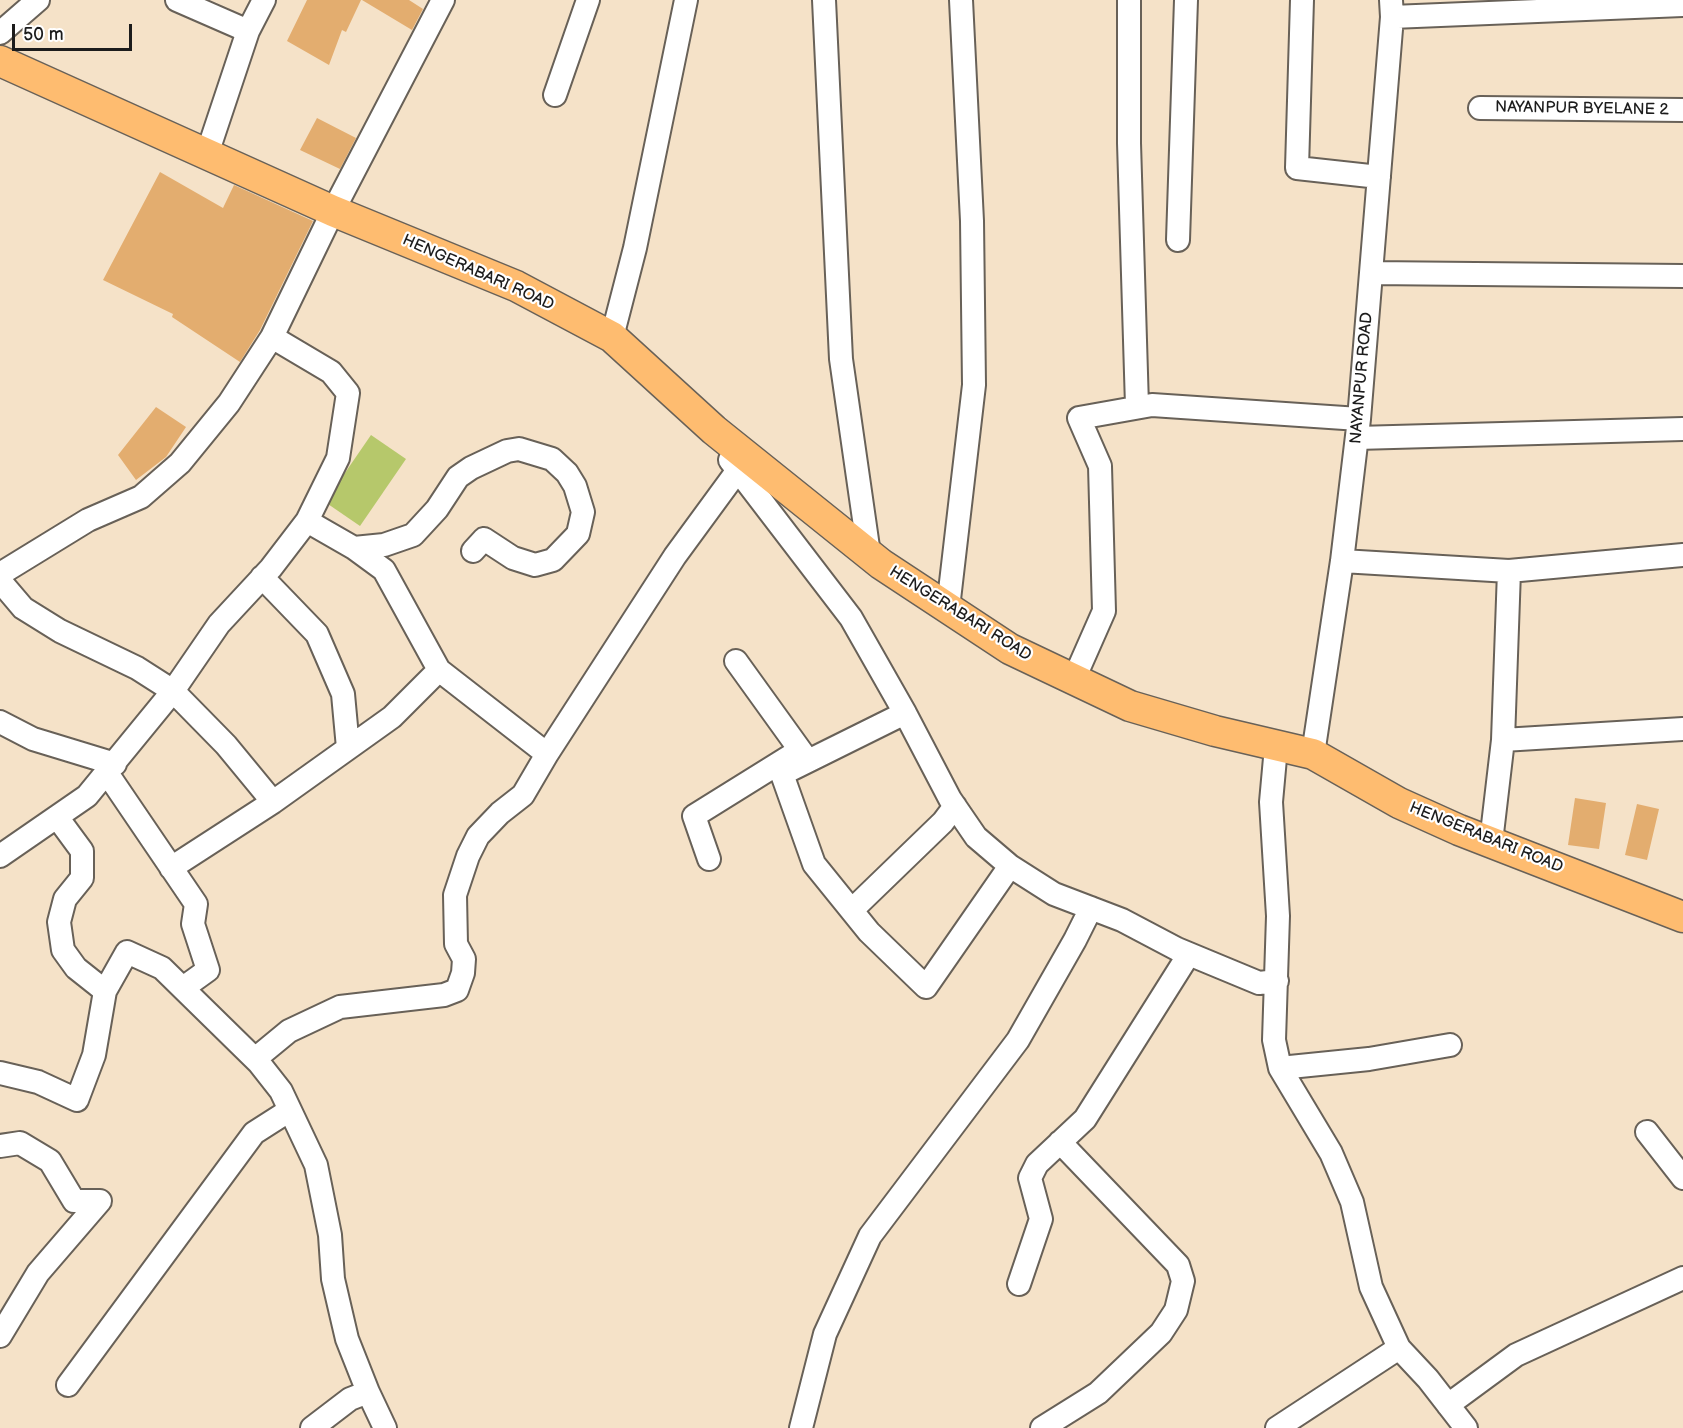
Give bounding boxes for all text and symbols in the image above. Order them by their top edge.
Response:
scale bar [15,12,135,50]
text: 50 m [23,24,64,45]
street label: NAYANPUR BYELANE 2 [1495,98,1669,120]
street label: HENGERABARI ROAD [399,231,557,315]
street label: NAYANPUR ROAD [1347,311,1377,445]
street label: HENGERABARI ROAD [885,562,1035,666]
street label: HENGERABARI ROAD [1406,798,1566,878]

